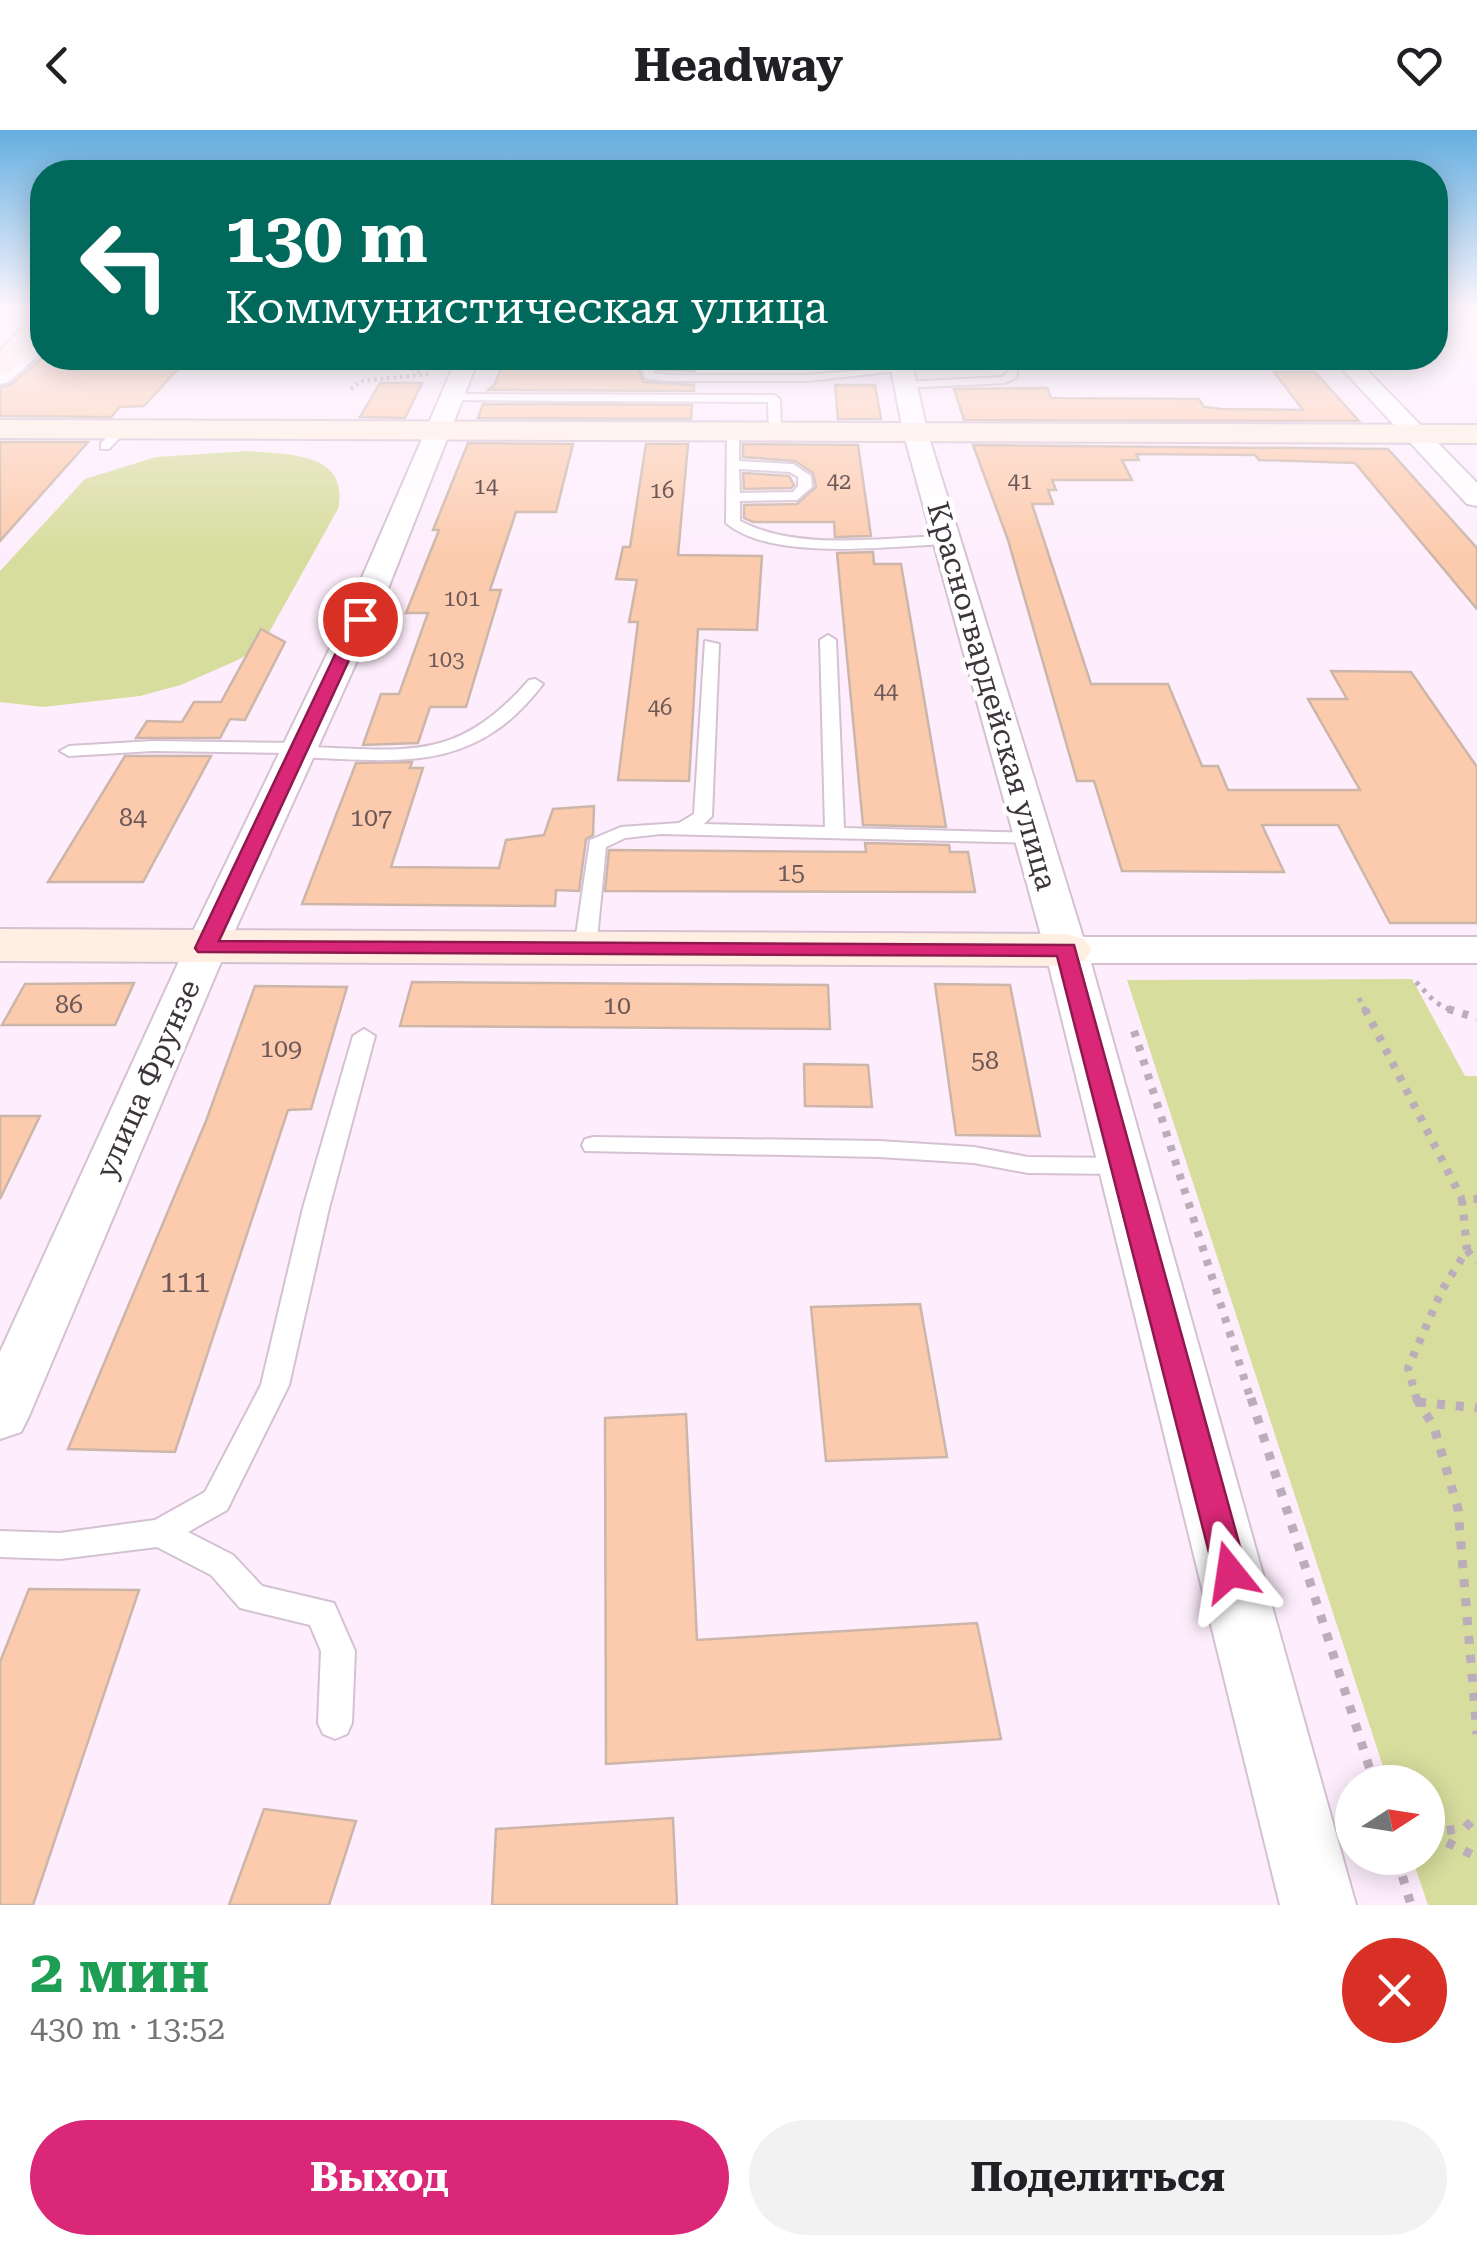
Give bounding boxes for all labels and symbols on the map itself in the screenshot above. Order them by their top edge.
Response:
house number: 42 [827,469,851,494]
house number: 41 [1008,469,1032,494]
house number: 14 [474,474,499,499]
house number: 16 [650,478,674,503]
street label: Красногвардейская улица [920,498,1065,894]
pin [318,577,403,662]
house number: 101 [444,586,480,611]
house number: 103 [428,647,464,672]
house number: 44 [874,679,899,704]
house number: 46 [648,695,672,720]
house number: 84 [119,803,147,832]
house number: 107 [350,803,392,832]
house number: 15 [777,858,805,887]
street label: улица Фрунзе [88,974,207,1184]
house number: 86 [55,990,83,1019]
house number: 10 [603,991,631,1020]
house number: 109 [260,1034,302,1063]
house number: 58 [971,1046,999,1075]
house number: 111 [160,1264,210,1299]
position arrow [1178,1520,1282,1624]
north arrow [1335,1765,1445,1875]

